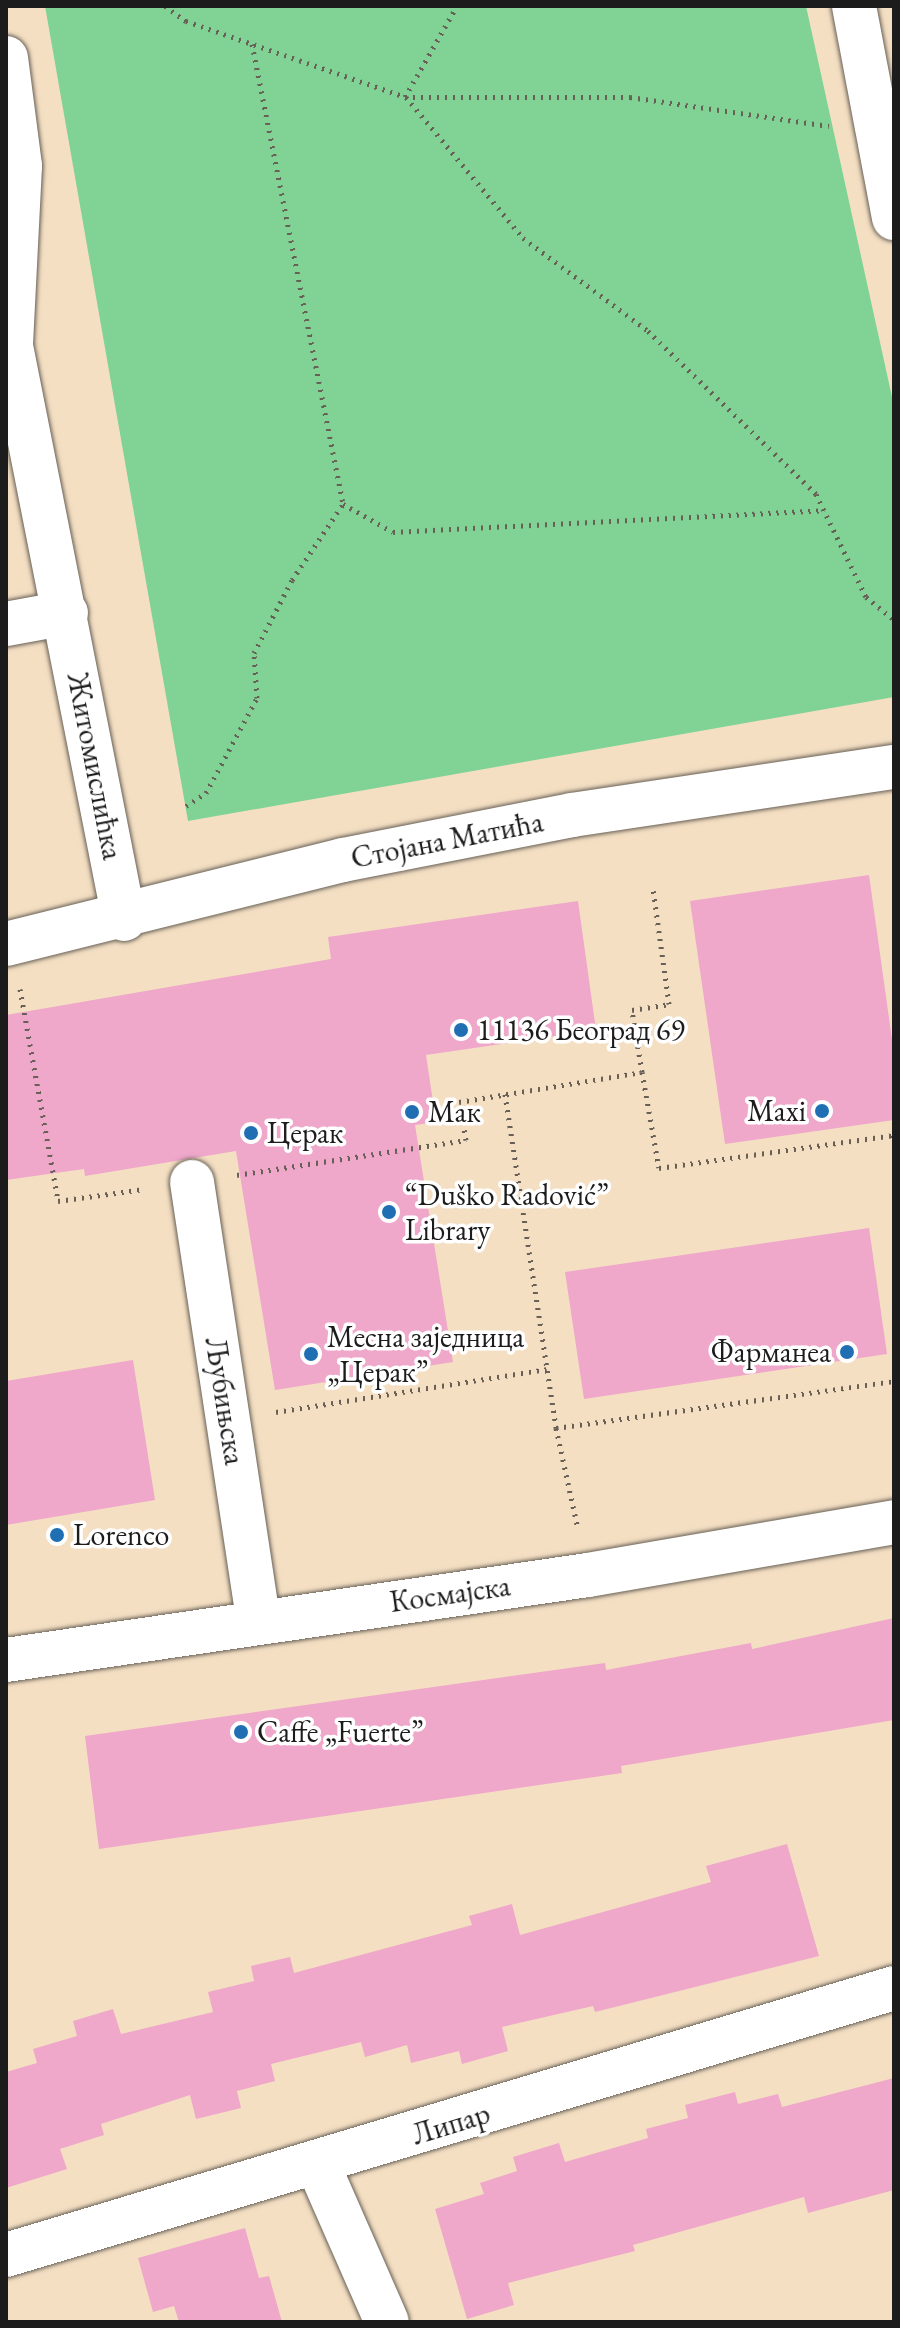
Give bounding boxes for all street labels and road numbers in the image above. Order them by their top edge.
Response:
street label: Житомислићка [59,669,131,863]
street label: Стојана Матића [348,804,546,876]
street label: Љубињска [197,1335,253,1467]
street label: Космајска [388,1568,512,1620]
street label: Липар [408,2095,494,2153]

